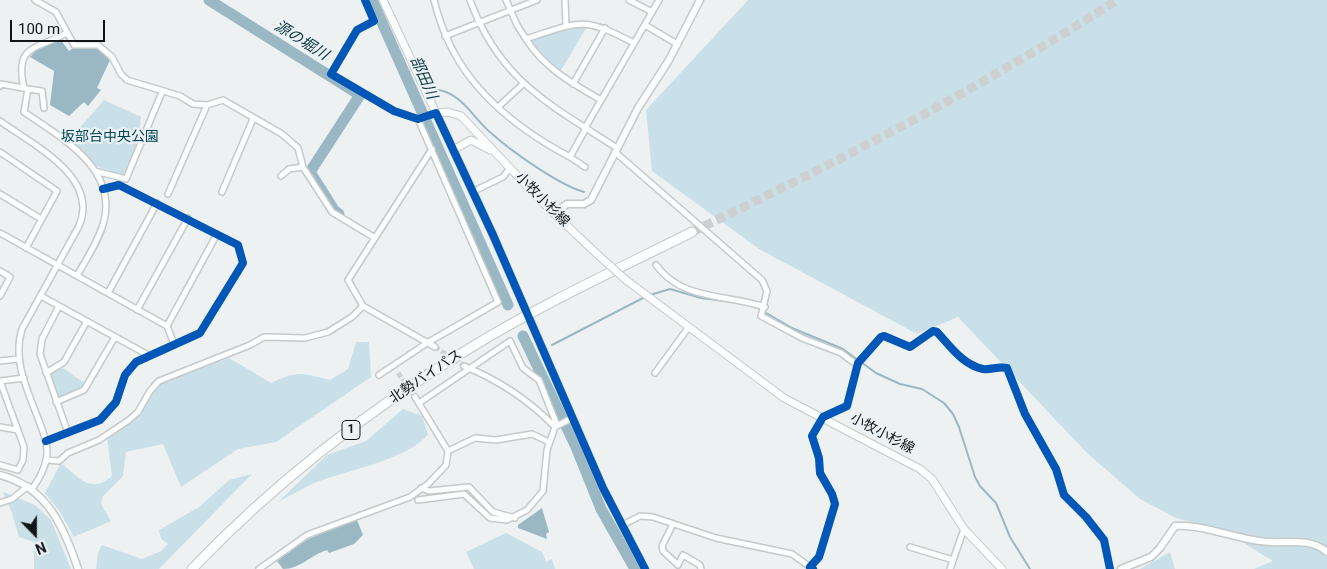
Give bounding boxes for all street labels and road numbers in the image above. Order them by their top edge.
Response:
street label: 小牧小杉線 [511,169,573,231]
street label: 北勢バイパス [386,347,466,407]
street label: 小牧小杉線 [847,410,917,458]
road number: 1 [342,420,360,440]

